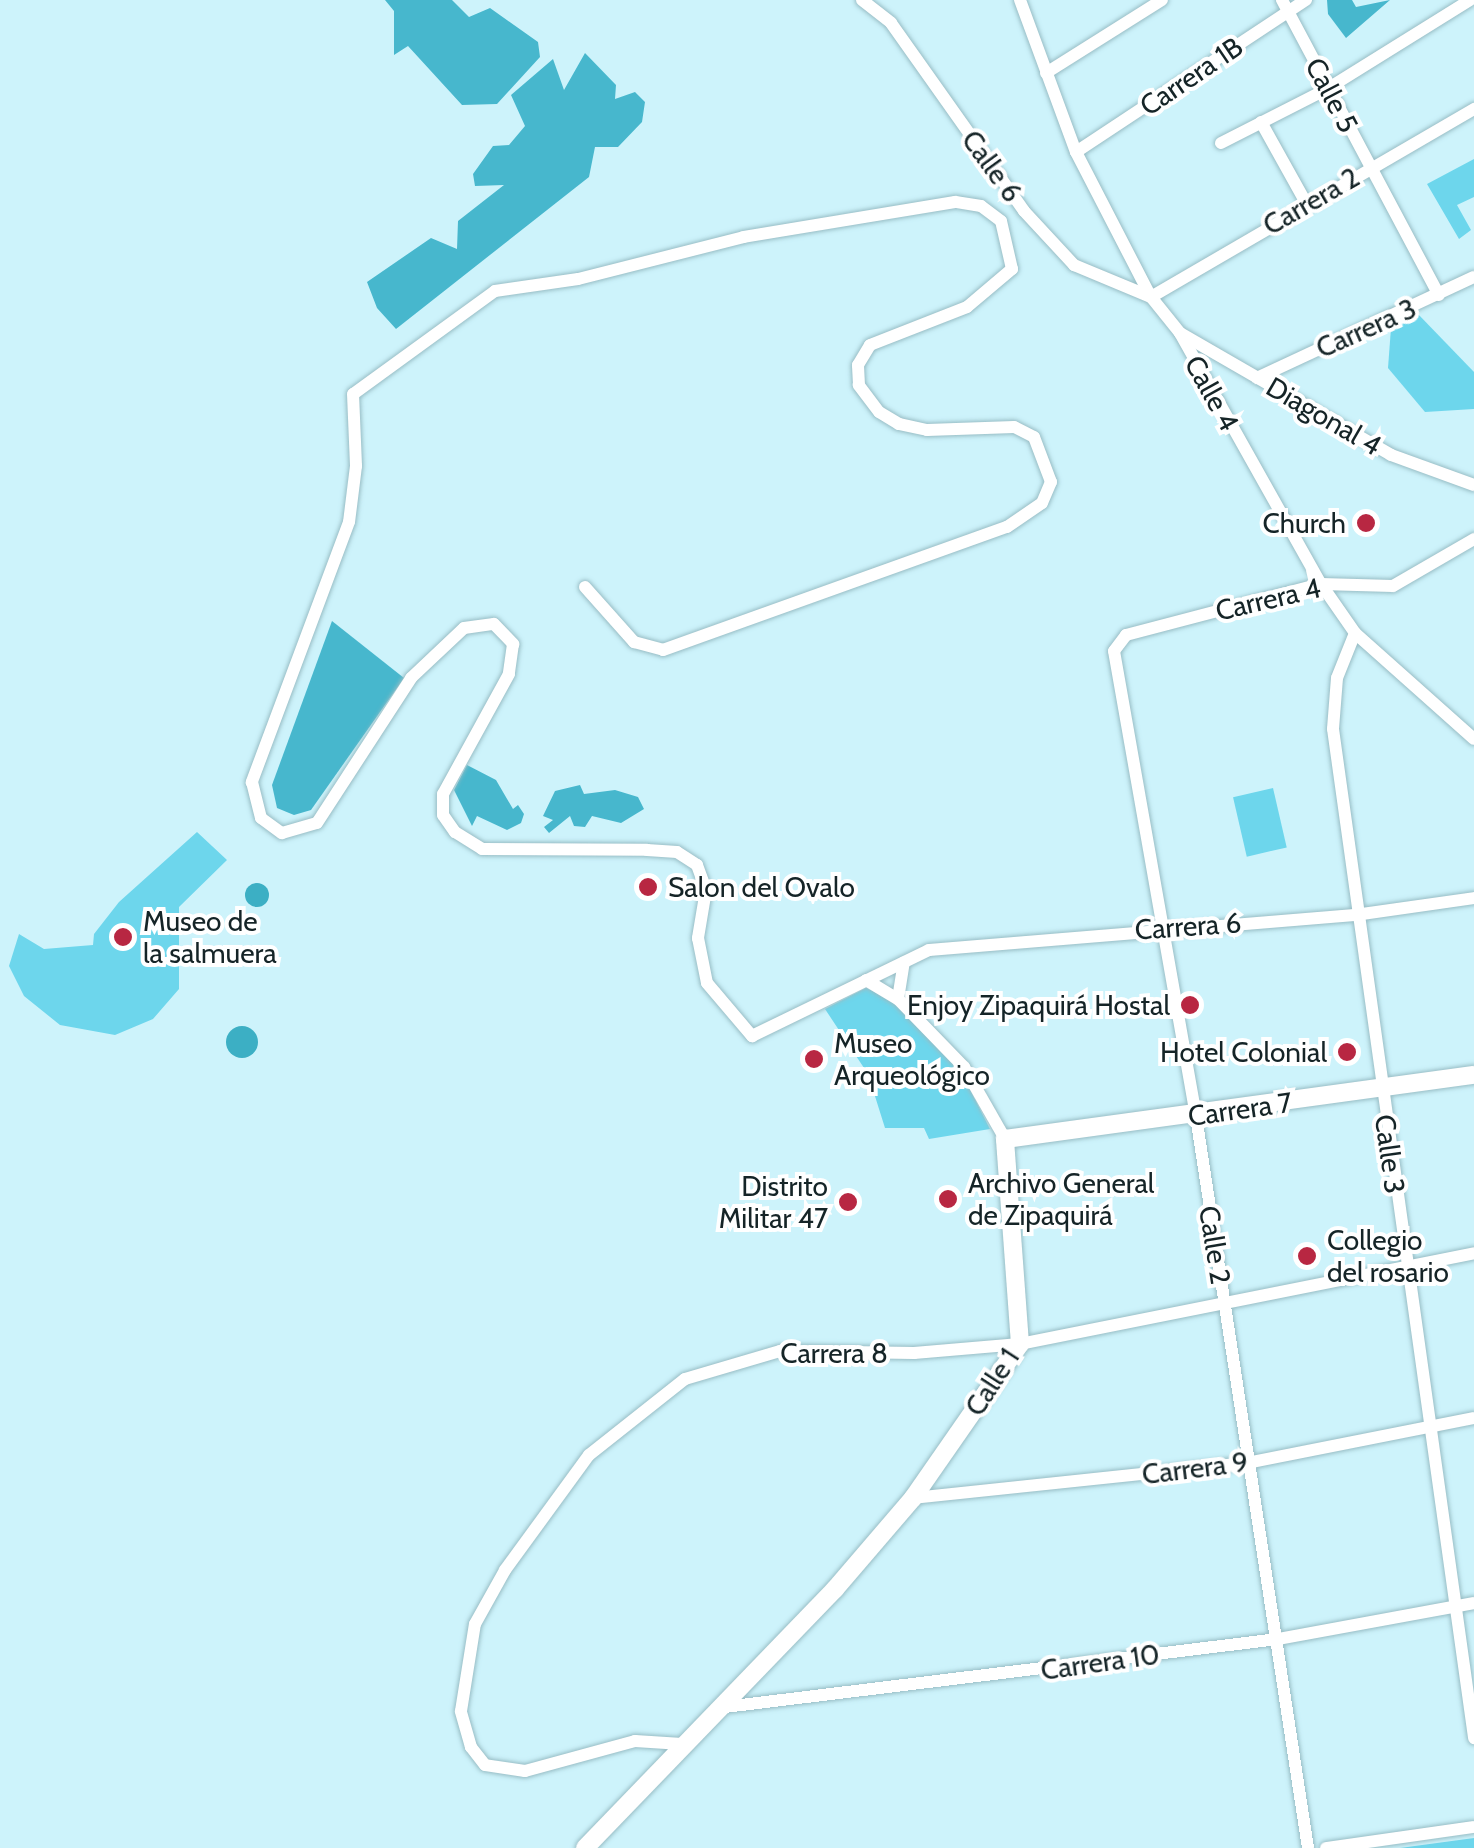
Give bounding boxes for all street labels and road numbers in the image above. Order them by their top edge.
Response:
street label: Carrera 1B [1133,29,1249,123]
street label: Calle 5 [1298,52,1366,138]
street label: Calle 6 [955,124,1029,208]
street label: Carrera 2 [1257,160,1365,242]
street label: Carrera 3 [1311,291,1421,365]
street label: Calle 4 [1178,350,1246,436]
street label: Diagonal 4 [1261,370,1387,462]
street label: Carrera 4 [1212,571,1324,627]
street label: Carrera 6 [1134,906,1242,946]
street label: Carrera 7 [1186,1085,1294,1133]
street label: Calle 3 [1368,1112,1412,1196]
street label: Calle 2 [1192,1203,1238,1287]
street label: Carrera 8 [780,1336,888,1370]
street label: Calle 1 [958,1342,1026,1422]
street label: Carrera 9 [1140,1445,1250,1491]
street label: Carrera 10 [1039,1637,1161,1687]

